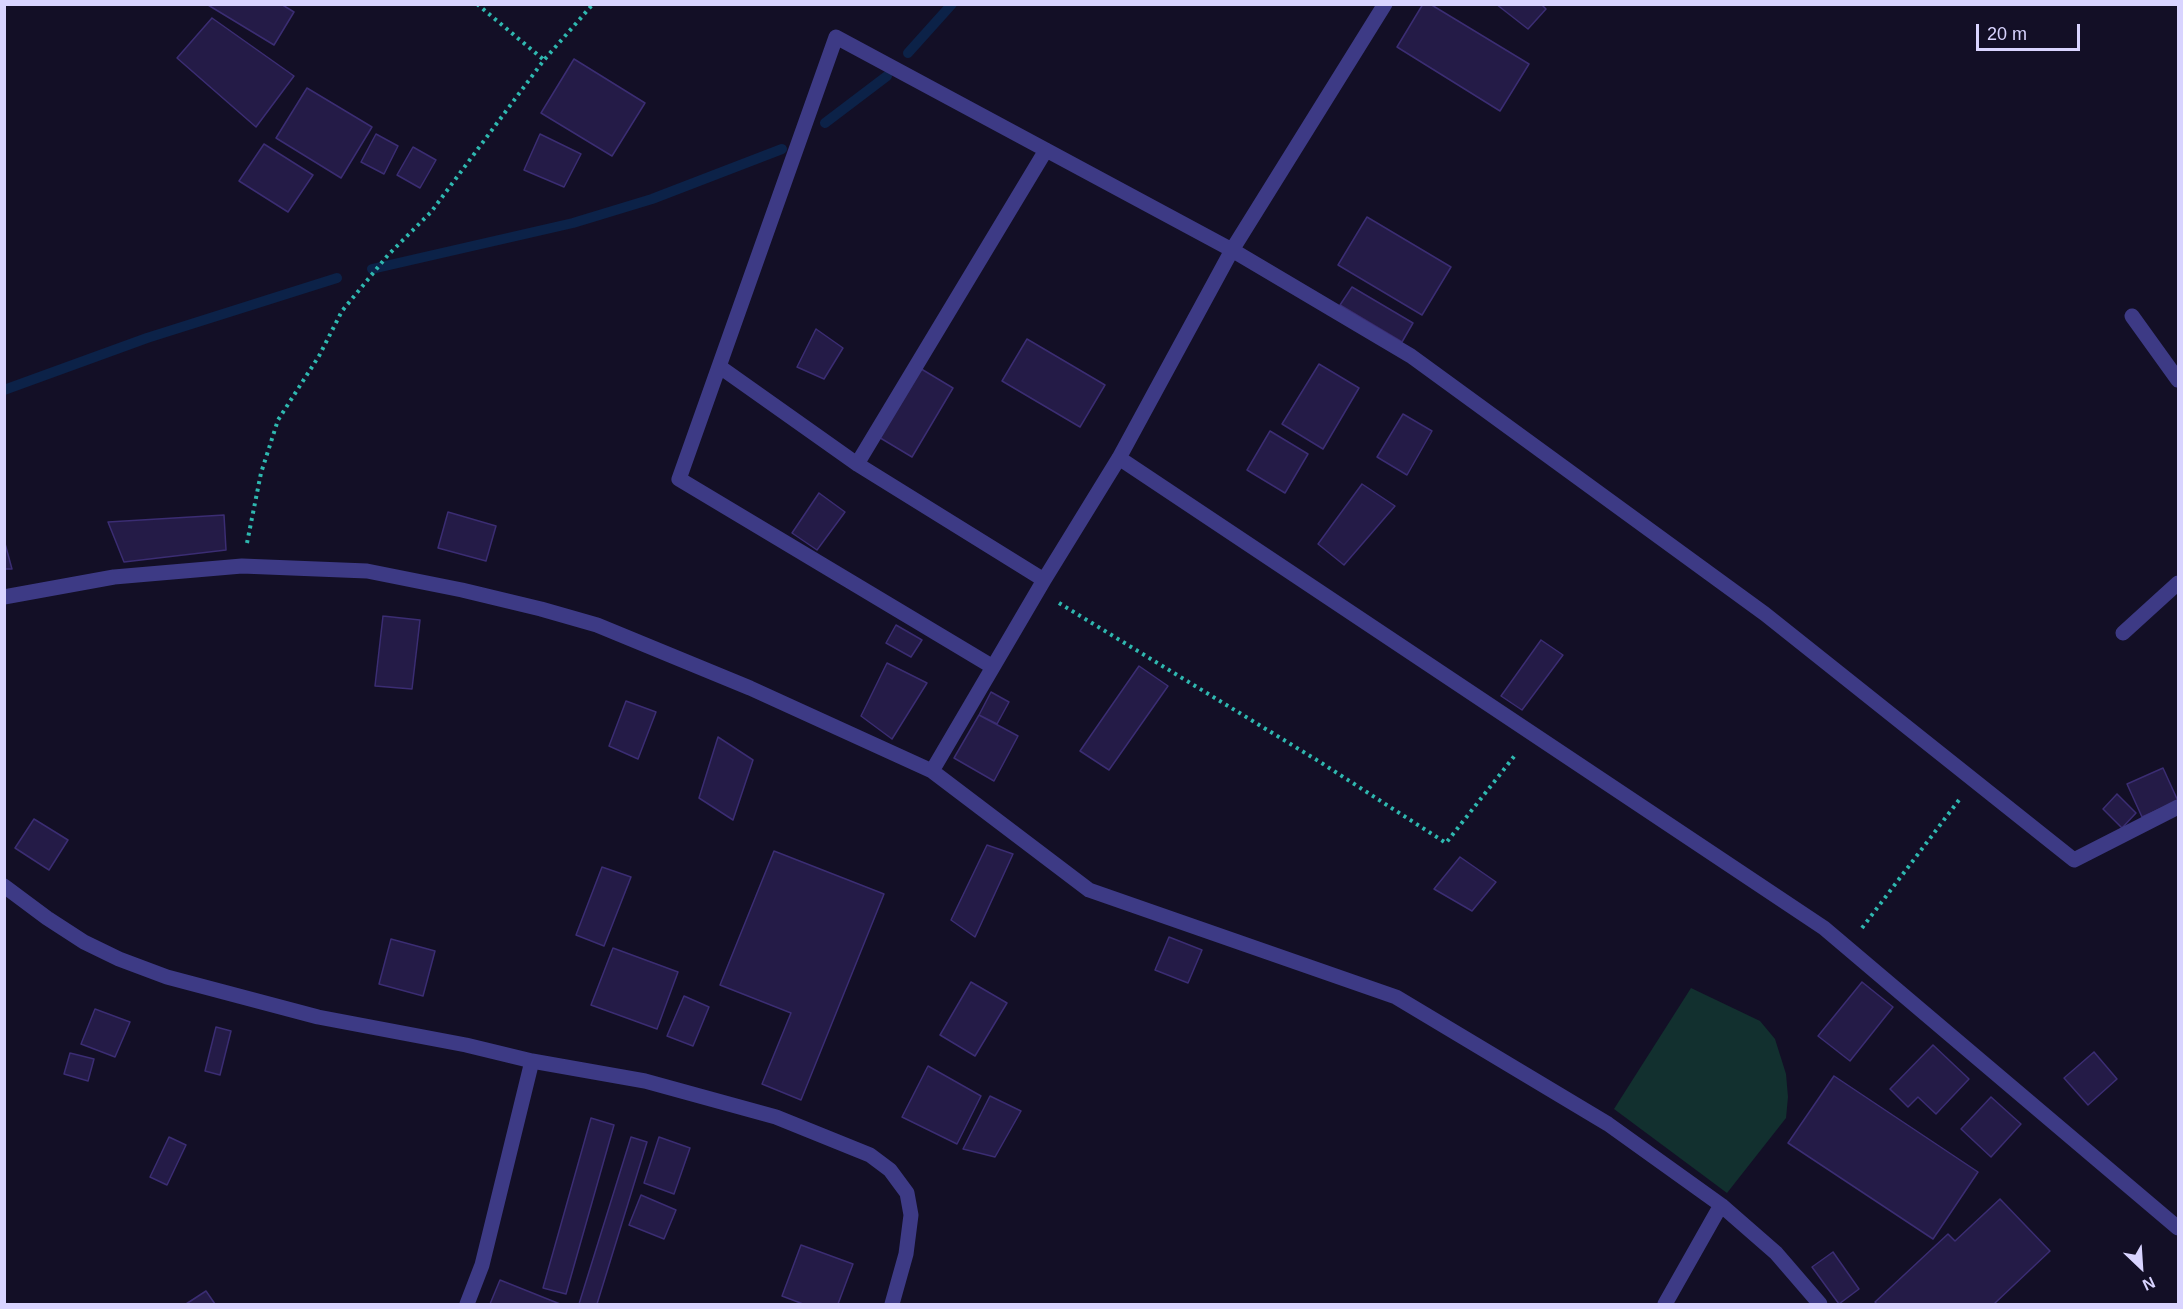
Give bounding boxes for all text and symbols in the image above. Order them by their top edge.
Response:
scale bar [1979,12,2082,50]
text: 20 m [1987,24,2027,44]
north arrow [2111,1237,2171,1297]
text: N [2140,1274,2158,1294]

